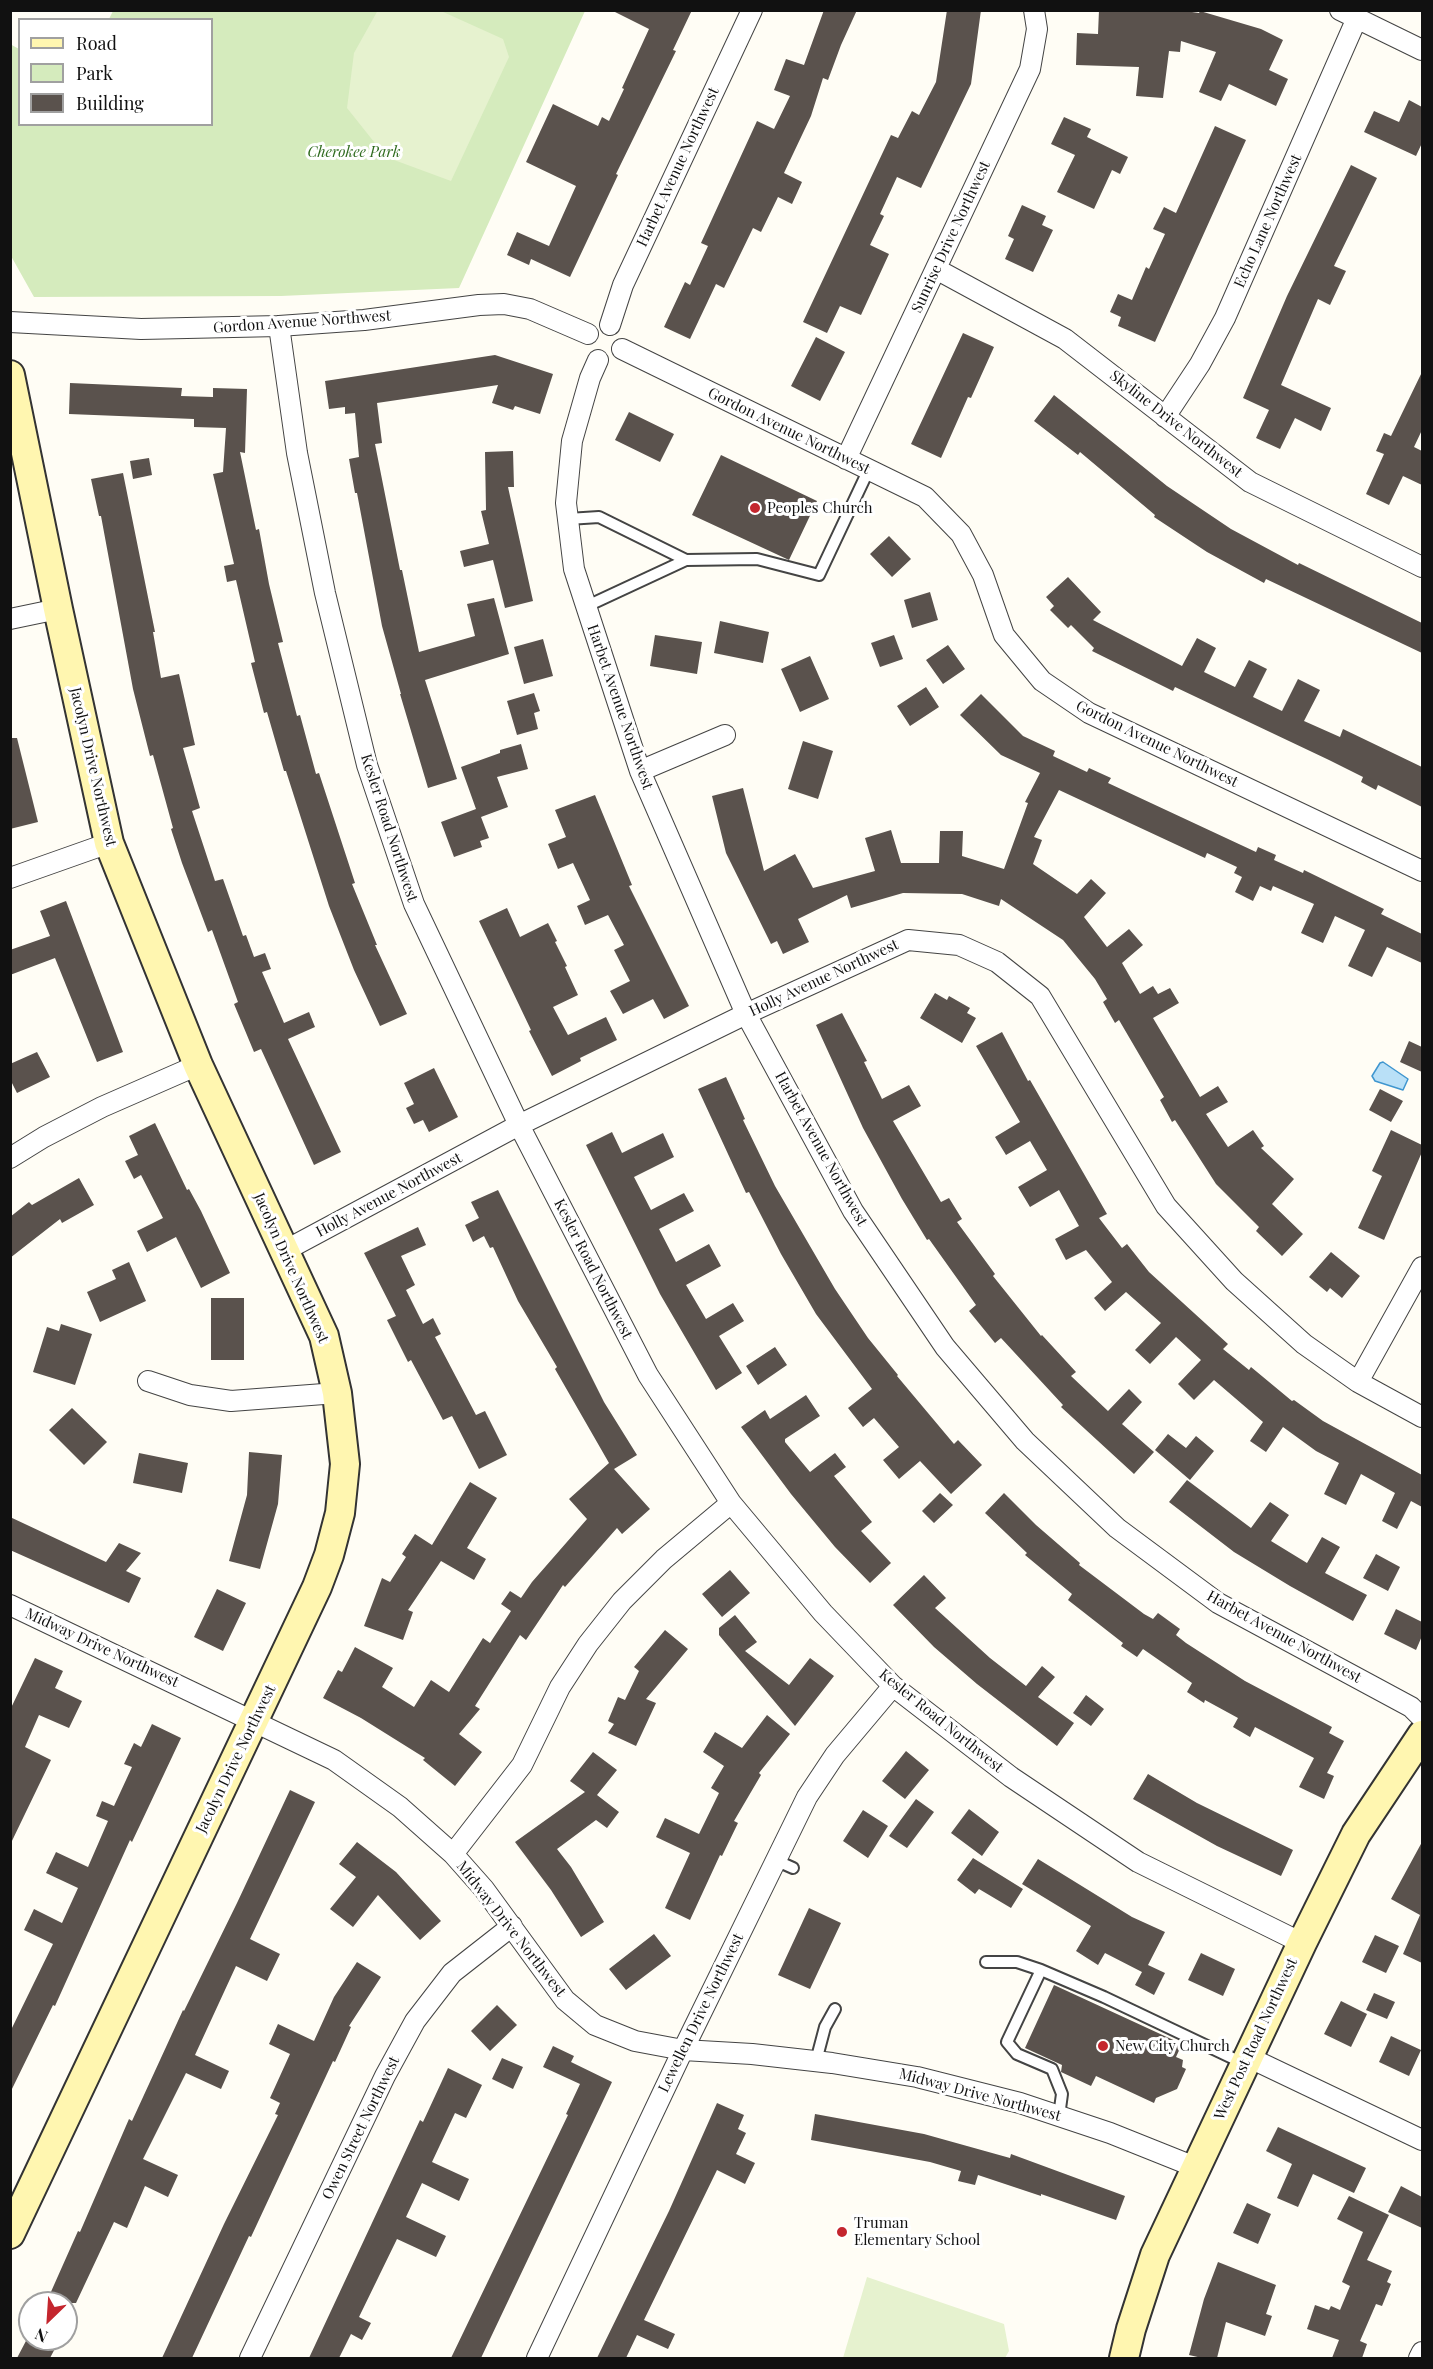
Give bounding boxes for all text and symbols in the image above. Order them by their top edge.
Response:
legend [18,18,213,126]
text: Road [76,31,117,55]
text: Park [76,61,113,85]
street label: Harbet Avenue Northwest [633,84,723,250]
text: Building [76,91,144,115]
park label: Cherokee Park [308,143,400,161]
street label: Echo Lane Northwest [1230,152,1306,290]
street label: Sunrise Drive Northwest [908,158,994,316]
street label: Gordon Avenue Northwest [212,307,392,337]
street label: Skyline Drive Northwest [1106,367,1246,481]
street label: Gordon Avenue Northwest [705,384,873,478]
place label: Peoples Church [767,499,873,517]
marker: Peoples Church [748,501,762,515]
street label: Harbet Avenue Northwest [583,622,657,792]
street label: Jacolyn Drive Northwest [66,686,120,848]
street label: Gordon Avenue Northwest [1073,697,1241,791]
street label: Kesler Road Northwest [357,752,421,904]
street label: Holly Avenue Northwest [747,936,901,1020]
street label: Harbet Avenue Northwest [771,1069,871,1229]
street label: Holly Avenue Northwest [313,1149,465,1241]
street label: Jacolyn Drive Northwest [250,1190,332,1346]
street label: Kesler Road Northwest [550,1196,636,1342]
street label: Harbet Avenue Northwest [1204,1587,1364,1687]
street label: Midway Drive Northwest [23,1605,181,1691]
street label: Kesler Road Northwest [875,1665,1007,1777]
street label: Jacolyn Drive Northwest [192,1682,280,1836]
street label: Midway Drive Northwest [453,1858,569,2000]
street label: Lewellen Drive Northwest [655,1931,747,2095]
street label: West Post Road Northwest [1211,1955,1301,2123]
place label: New City Church [1115,2037,1230,2055]
marker: New City Church [1096,2039,1110,2053]
street label: Owen Street Northwest [318,2053,404,2203]
street label: Midway Drive Northwest [897,2065,1063,2125]
place label: Truman Elementary School [854,2214,980,2249]
marker: Truman Elementary School [835,2225,849,2239]
north arrow [18,2291,78,2351]
text: N [31,2324,51,2348]

